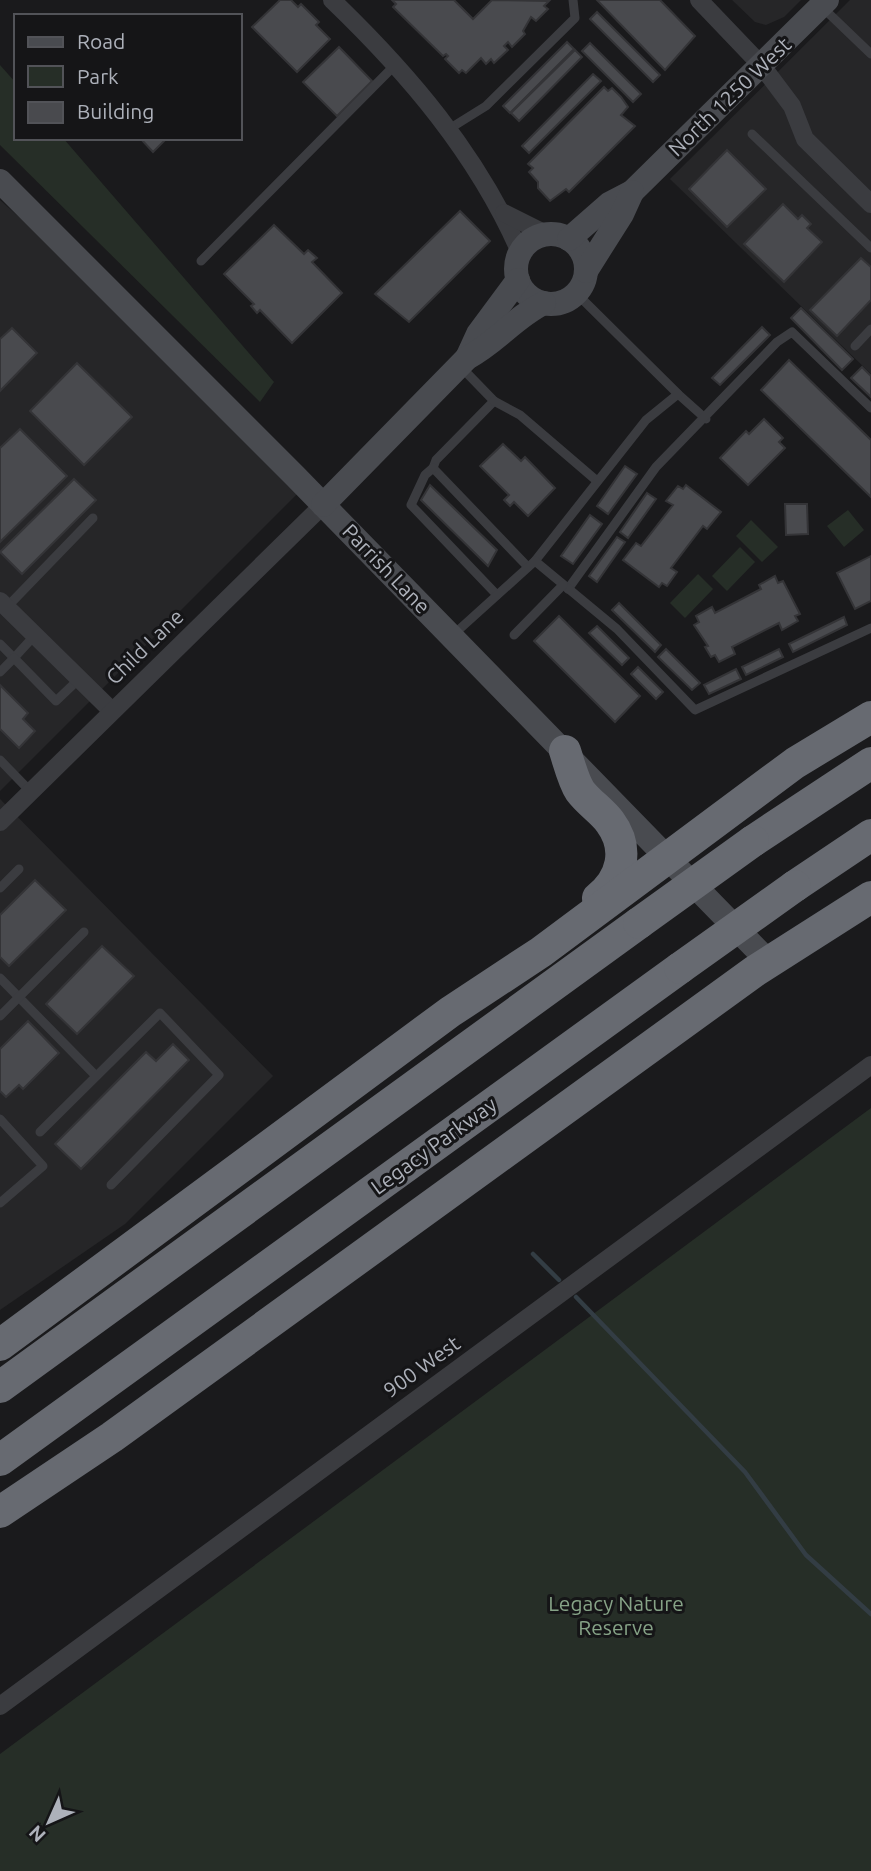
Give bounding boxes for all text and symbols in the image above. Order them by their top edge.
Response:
legend [14,14,242,140]
text: Road [77,29,125,53]
street label: North 1250 West [663,32,795,161]
text: Park [77,64,119,88]
text: Building [77,99,154,123]
street label: Parrish Lane [338,519,435,618]
street label: Child Lane [101,604,188,689]
street label: Legacy Parkway [366,1092,501,1199]
street label: 900 West [379,1330,464,1402]
park label: Legacy Nature Reserve [548,1591,684,1639]
north arrow [14,1787,84,1857]
text: N [24,1821,50,1847]

